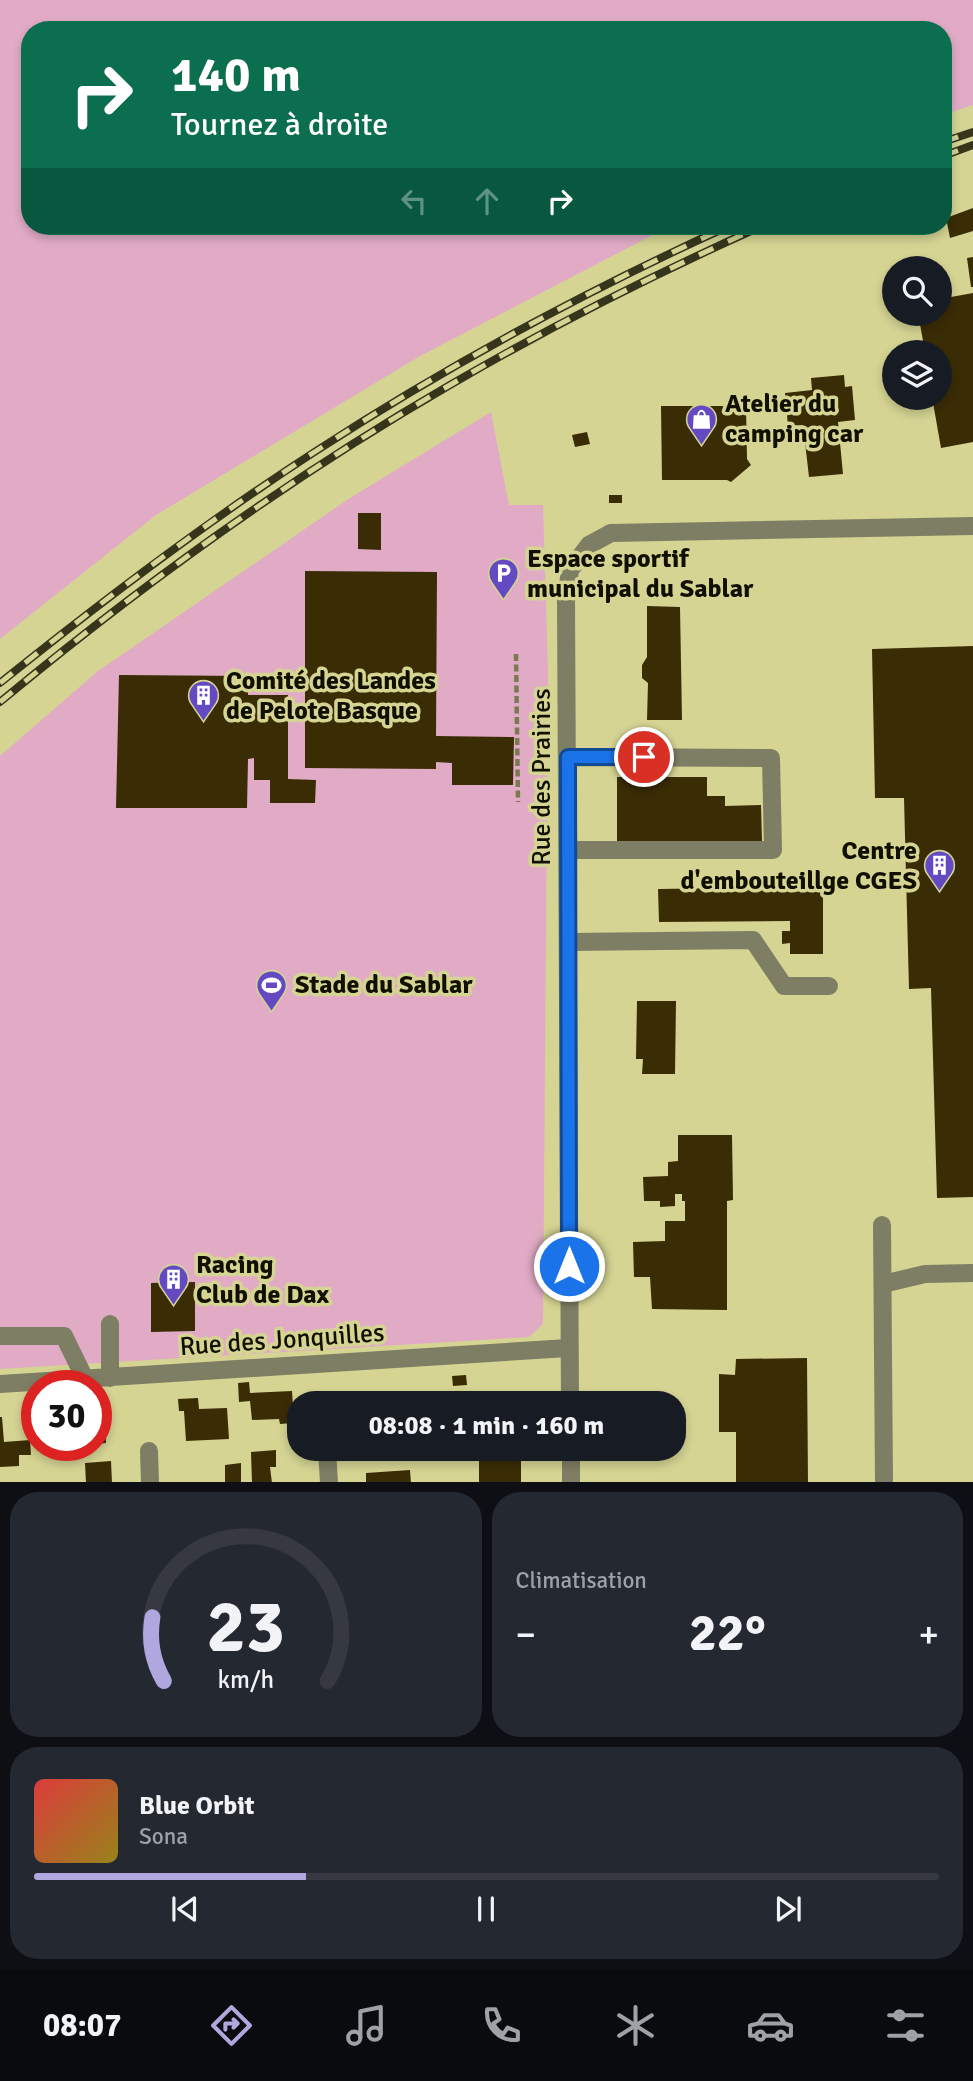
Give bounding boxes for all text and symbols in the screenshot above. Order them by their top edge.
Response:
text: 140 m [171,45,301,105]
icon: right [56,49,147,140]
text: Tournez à droite [171,105,388,144]
icon: left [395,182,433,220]
icon: ahead [468,182,506,220]
icon: right [541,182,579,220]
map controls [882,256,952,410]
button: search [882,256,952,326]
button: layers [882,340,952,410]
place label: Atelier du camping car [725,388,864,450]
shop icon: Atelier du camping car [685,402,719,446]
place label: Espace sportif municipal du Sablar [527,543,754,605]
parking icon: Espace sportif municipal du Sablar [487,557,521,601]
place label: Comité des Landes de Pelote Basque [226,665,436,727]
building icon: Comité des Landes de Pelote Basque [186,679,220,723]
street label: Rue des Prairies [526,688,558,866]
pin [614,727,674,787]
icon: arrive [625,738,663,776]
place label: Centre d'embouteillge CGES [681,835,917,897]
building icon: Centre d'embouteillge CGES [923,849,957,893]
sports icon: Stade du Sablar [255,968,289,1012]
place label: Stade du Sablar [295,969,473,1001]
position arrow [532,1229,606,1303]
place label: Racing Club de Dax [196,1249,330,1311]
building icon: Racing Club de Dax [156,1263,190,1307]
street label: Rue des Jonquilles [179,1317,385,1363]
speed limit sign: 30 [21,1370,112,1461]
text: 08:08 · 1 min · 160 m [369,1410,604,1442]
text: Climatisation [516,1566,647,1595]
text: 23 [206,1583,285,1672]
text: 22° [689,1601,766,1665]
text: − [516,1611,536,1658]
text: + [918,1611,939,1658]
text: km/h [217,1663,274,1694]
text: Blue Orbit [139,1790,255,1822]
text: Sona [139,1822,188,1851]
icon: previous [166,1890,204,1928]
icon: pause [467,1890,505,1928]
icon: next [769,1890,807,1928]
icon: directions [207,2001,256,2050]
icon: music [342,2001,391,2050]
icon: phone [477,2001,526,2050]
icon: climate [611,2001,660,2050]
icon: car [746,2001,795,2050]
icon: filters [881,2001,930,2050]
text: 08:07 [43,2006,121,2045]

